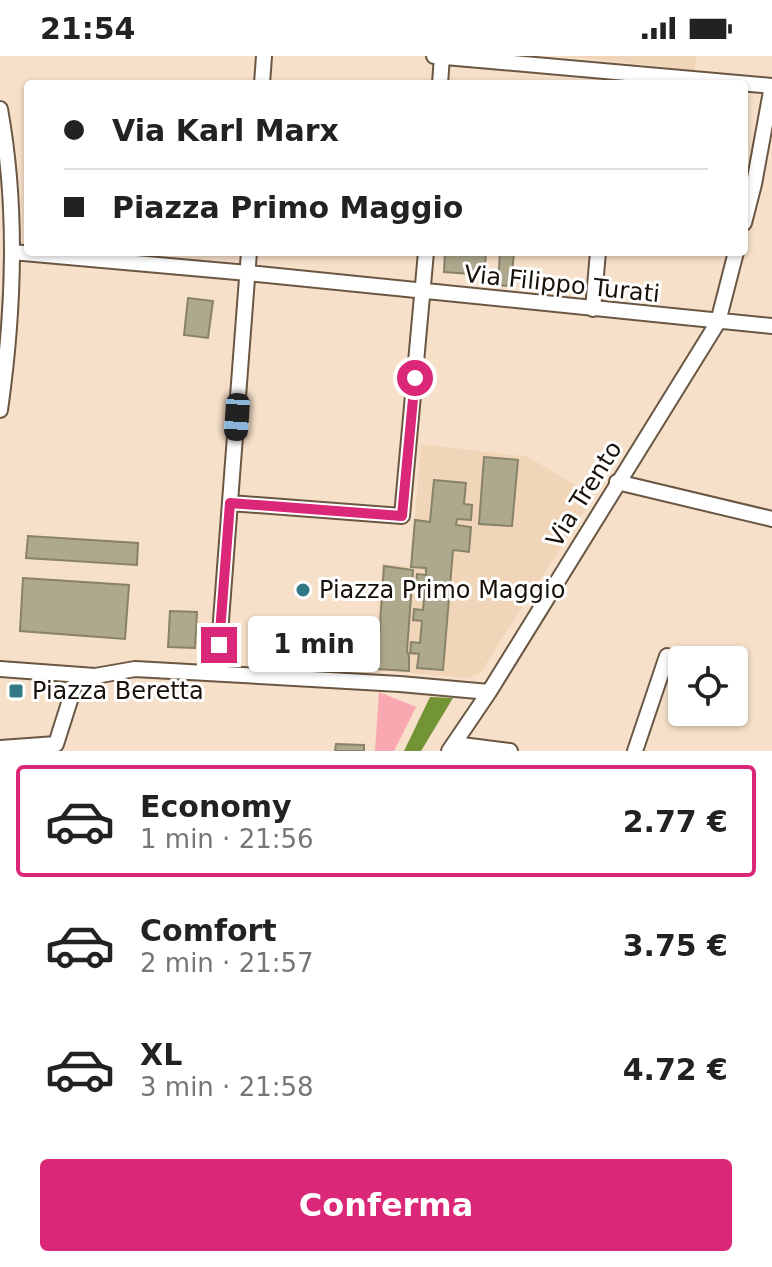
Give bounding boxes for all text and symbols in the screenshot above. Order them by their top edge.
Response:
text: 21:54 [40,11,136,46]
text: Via Karl Marx [112,113,339,148]
text: Piazza Primo Maggio [112,190,463,225]
street label: Via Filippo Turati [463,260,661,308]
route start [397,360,433,396]
car [223,392,251,442]
street label: Via Trento [540,436,628,552]
place label: Piazza Primo Maggio [319,576,565,604]
marker: Piazza Primo Maggio [294,581,312,599]
callout: 1 min [247,617,379,673]
route end [201,627,237,663]
text: 1 min [273,629,355,659]
map controls [668,646,748,726]
button: locate [668,646,748,726]
place label: Piazza Beretta [32,677,204,705]
marker: Piazza Beretta [7,682,25,700]
icon: car [44,785,116,857]
text: Economy [140,789,292,824]
text: 2.77 € [623,804,728,839]
text: 1 min · 21:56 [140,824,314,854]
icon: car [44,909,116,981]
text: Comfort [140,913,277,948]
text: 3.75 € [623,928,728,963]
text: 2 min · 21:57 [140,948,314,978]
icon: car [44,1033,116,1105]
text: XL [140,1037,182,1072]
text: 4.72 € [623,1052,728,1087]
text: 3 min · 21:58 [140,1072,314,1102]
button: Conferma [40,1159,732,1251]

